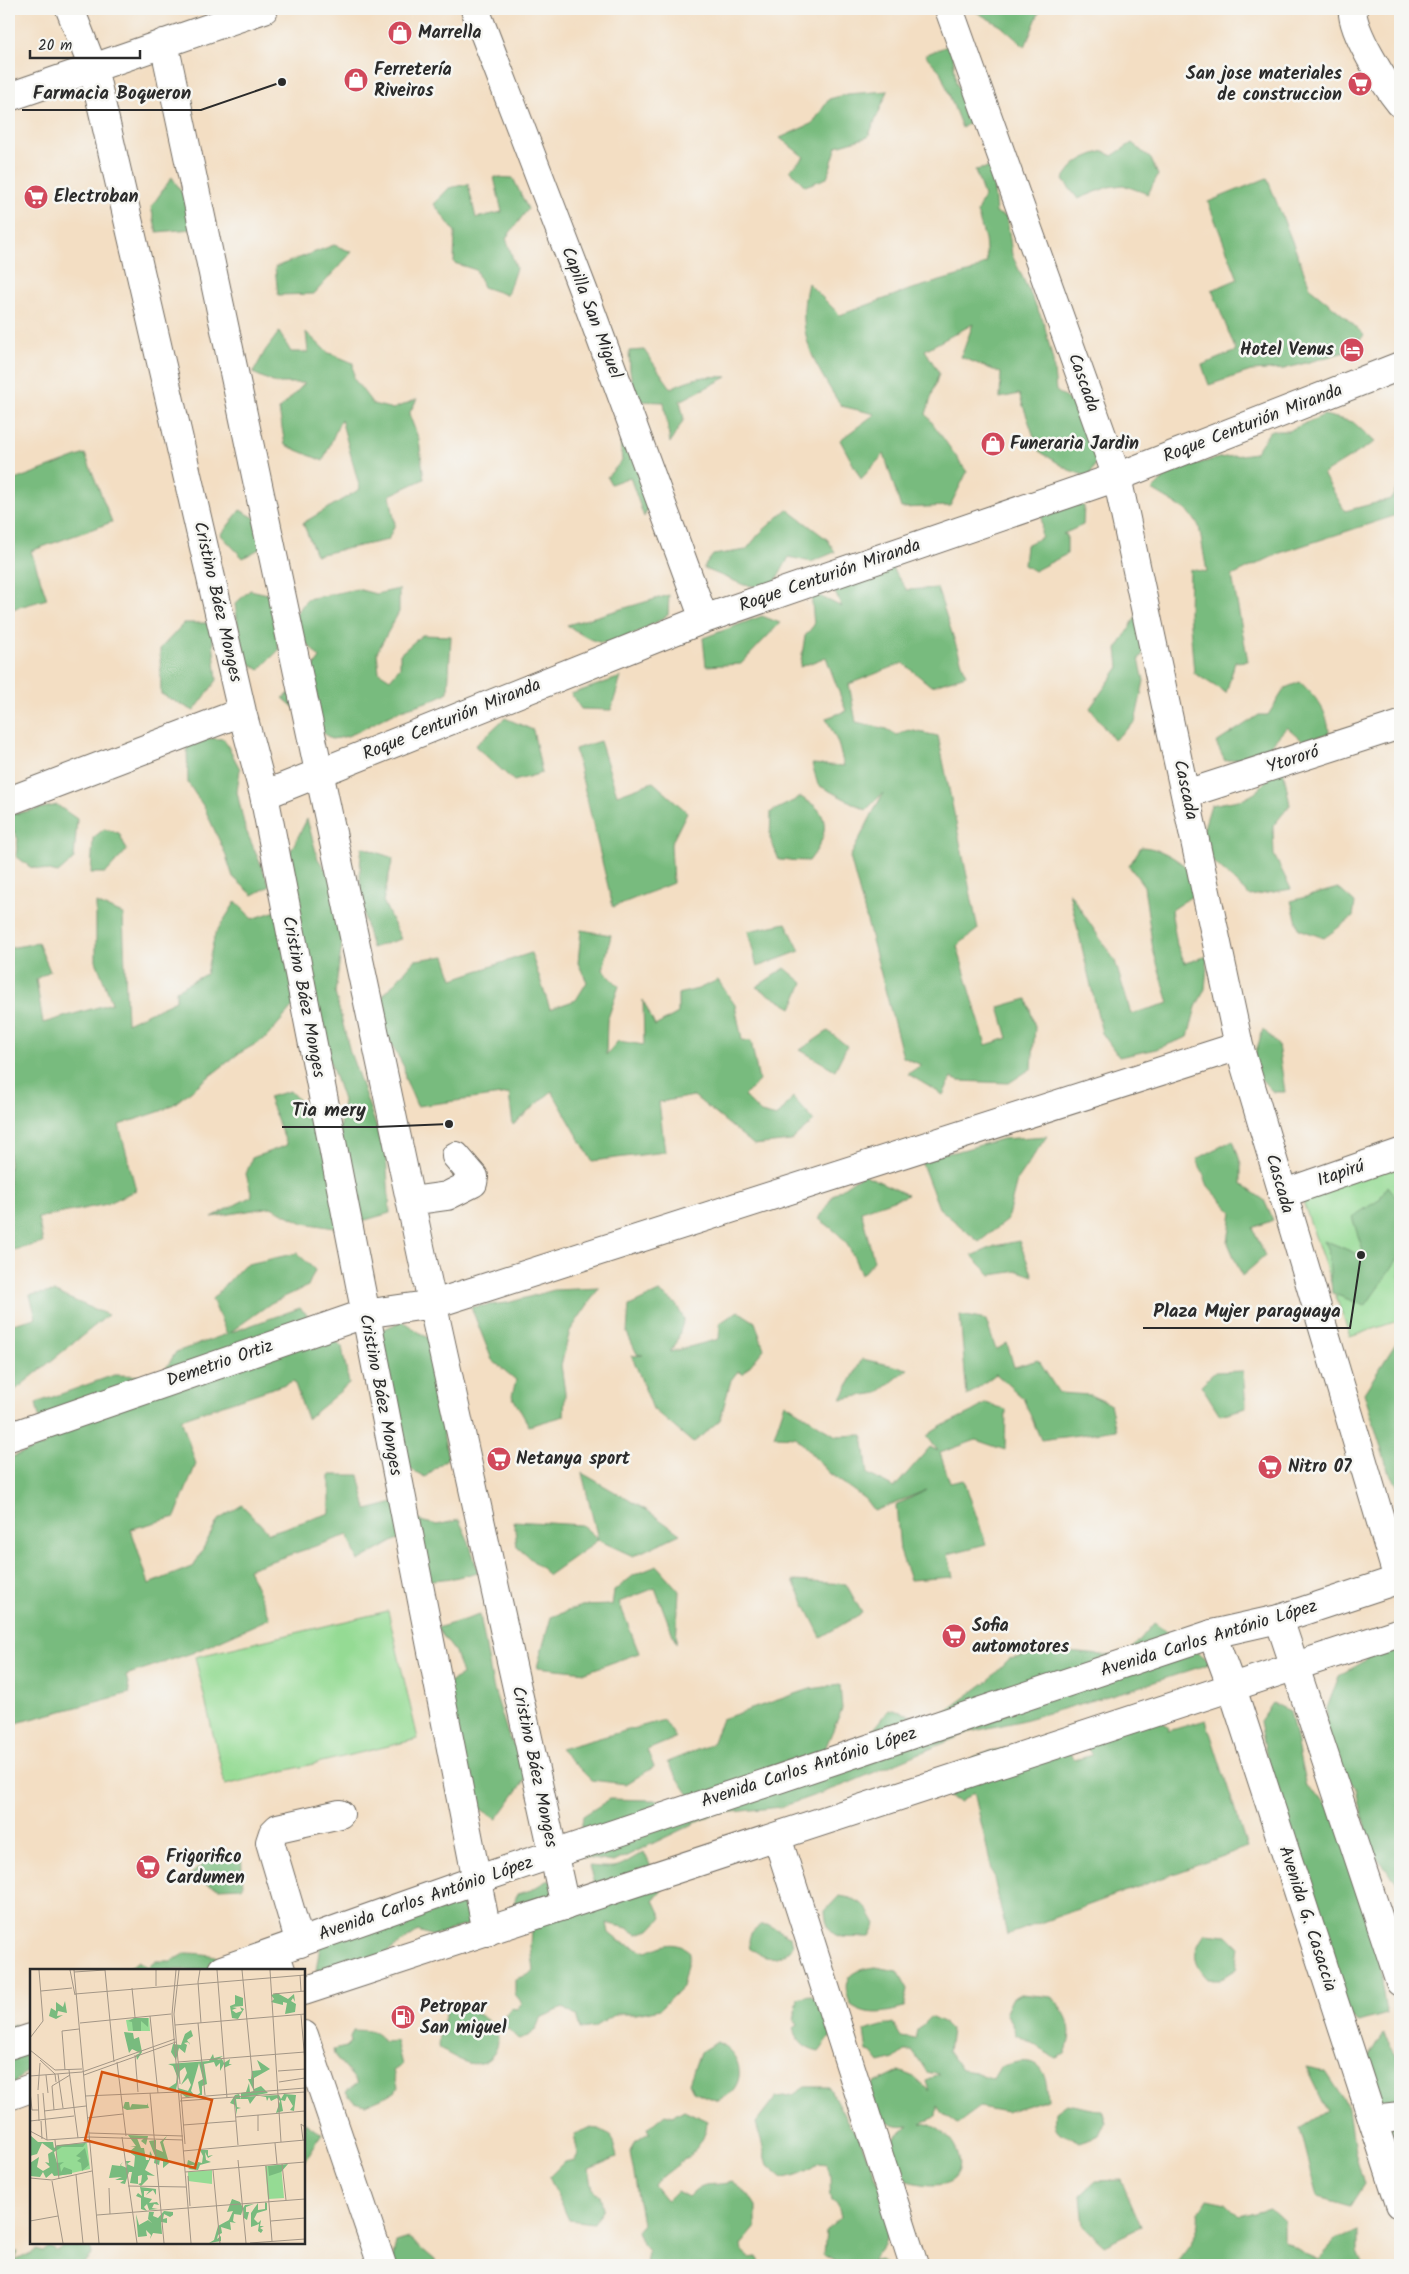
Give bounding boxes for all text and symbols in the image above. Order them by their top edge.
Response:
place label: Marrella [418,19,481,48]
shop icon: Marrella [387,20,413,46]
scale bar [30,28,140,60]
text: 20 m [38,34,72,58]
place label: Ferretería Riveiros [374,56,452,106]
place label: San jose materiales de construccion [1186,60,1343,110]
shop icon: Ferretería Riveiros [343,67,369,93]
supermarket icon: San jose materiales de construccion [1347,71,1373,97]
callout: Farmacia Boqueron [22,76,201,110]
text: Farmacia Boqueron [33,79,191,109]
place label: Electroban [54,183,139,212]
supermarket icon: Electroban [23,184,49,210]
street label: Capilla San Miguel [552,243,630,384]
place label: Hotel Venus [1240,336,1335,365]
hotel icon: Hotel Venus [1339,337,1365,363]
street label: Cascada [1059,349,1107,417]
street label: Roque Centurión Miranda [1159,376,1347,472]
place label: Funeraria Jardin [1010,430,1139,459]
shop icon: Funeraria Jardin [980,431,1006,457]
street label: Cristino Báez Monges [184,519,250,686]
street label: Roque Centurión Miranda [735,531,925,621]
street label: Roque Centurión Miranda [358,671,546,769]
street label: Ytororó [1263,738,1324,782]
street label: Cascada [1164,757,1206,823]
street label: Cristino Báez Monges [273,914,333,1081]
callout: Tia mery [282,1093,376,1127]
text: Tia mery [292,1096,366,1126]
street label: Cascada [1257,1151,1301,1217]
street label: Itapirú [1313,1152,1369,1196]
callout: Plaza Mujer paraguaya [1143,1294,1350,1328]
text: Plaza Mujer paraguaya [1153,1297,1341,1327]
street label: Cristino Báez Monges [350,1312,410,1479]
street label: Demetrio Ortiz [163,1332,277,1396]
place label: Netanya sport [516,1445,631,1474]
supermarket icon: Netanya sport [486,1446,512,1472]
place label: Nitro 07 [1288,1453,1352,1482]
supermarket icon: Nitro 07 [1257,1454,1283,1480]
street label: Avenida Carlos António López [1097,1592,1321,1686]
place label: Sofia automotores [972,1612,1070,1662]
supermarket icon: Sofia automotores [941,1623,967,1649]
street label: Cristino Báez Monges [503,1684,565,1851]
street label: Avenida Carlos António López [697,1719,921,1817]
street label: Avenida G. Casaccia [1270,1842,1344,1996]
place label: Frigorifico Cardumen [166,1843,245,1893]
street label: Avenida Carlos António López [315,1849,537,1949]
supermarket icon: Frigorifico Cardumen [135,1854,161,1880]
inset map [30,1969,305,2244]
place label: Petropar San miguel [420,1993,507,2043]
fuel station icon: Petropar San miguel [390,2004,416,2030]

